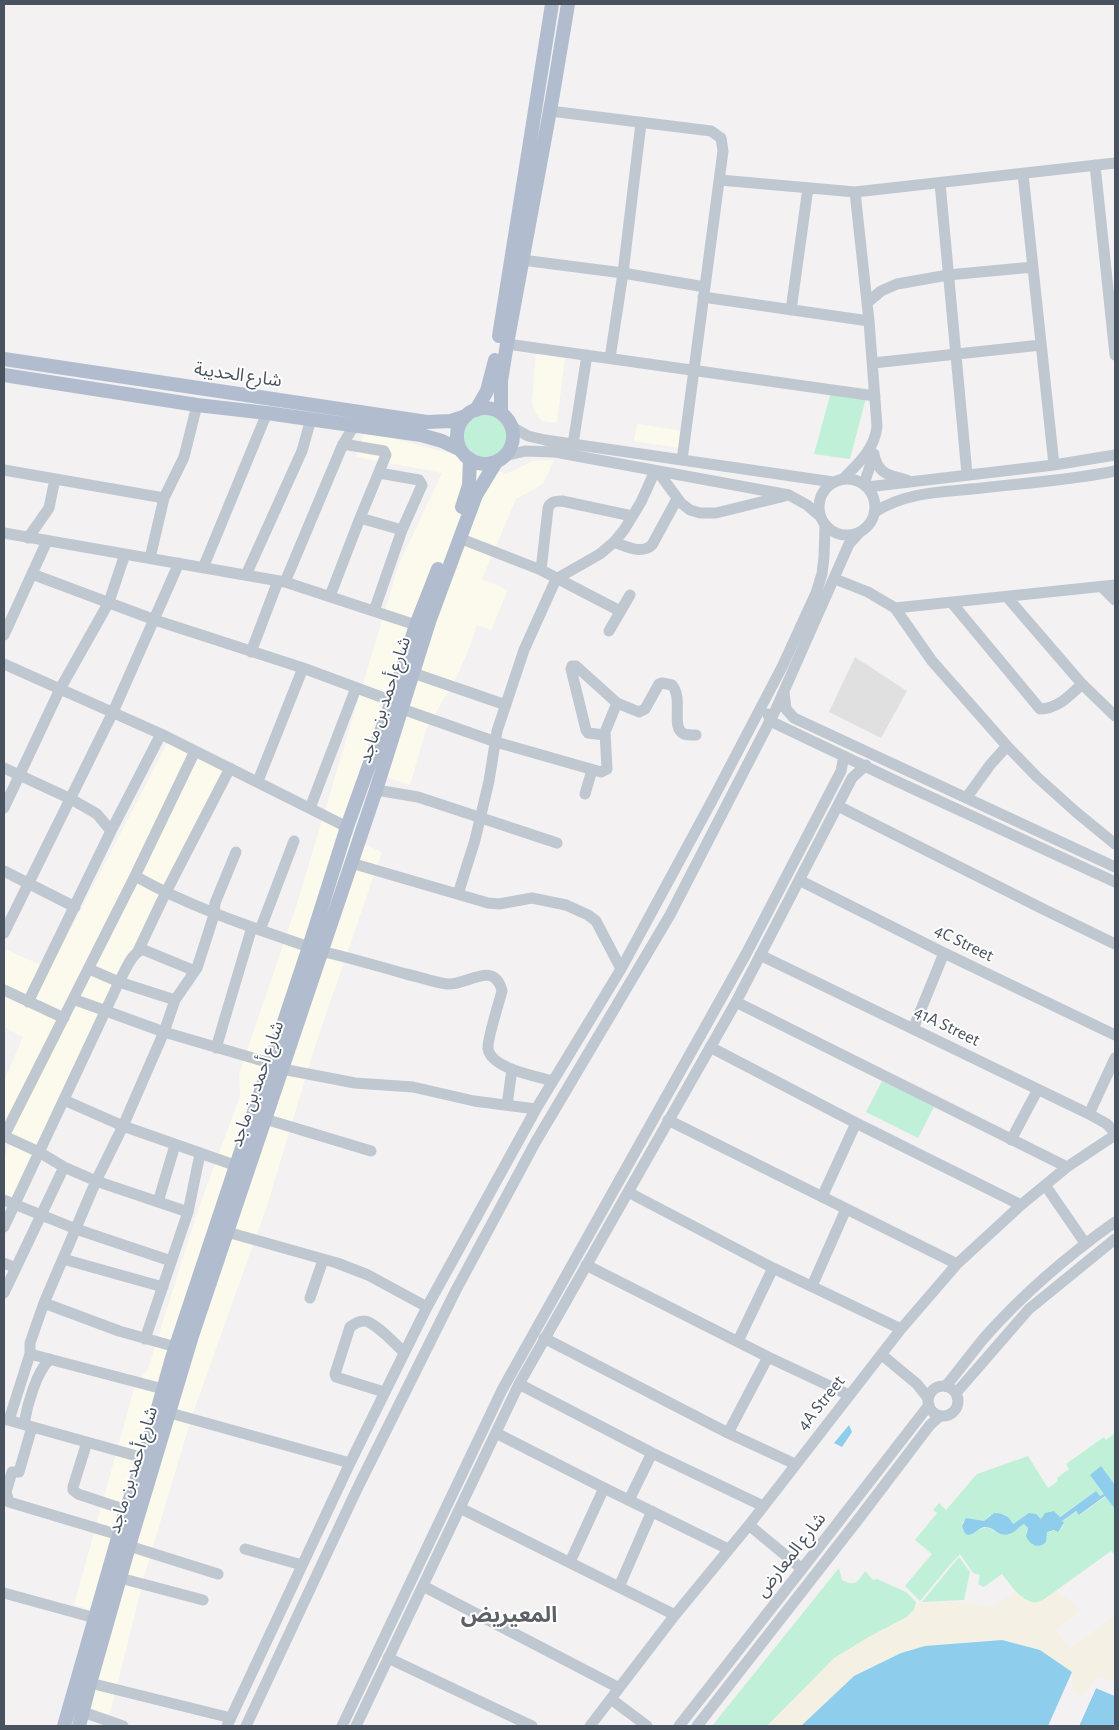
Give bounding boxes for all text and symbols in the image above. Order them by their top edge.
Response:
street label: شارع الحديبة [193,358,283,392]
street label: شارع أحمد بن ماجد [354,634,416,766]
street label: 4C Street [931,919,997,967]
street label: 41A Street [911,1001,983,1051]
street label: شارع أحمد بن ماجد [225,1018,289,1150]
street label: 4A Street [792,1371,850,1435]
street label: شارع أحمد بن ماجد [103,1404,163,1536]
street label: شارع المعارض [751,1508,831,1602]
district label: المعيريض [461,1602,557,1628]

